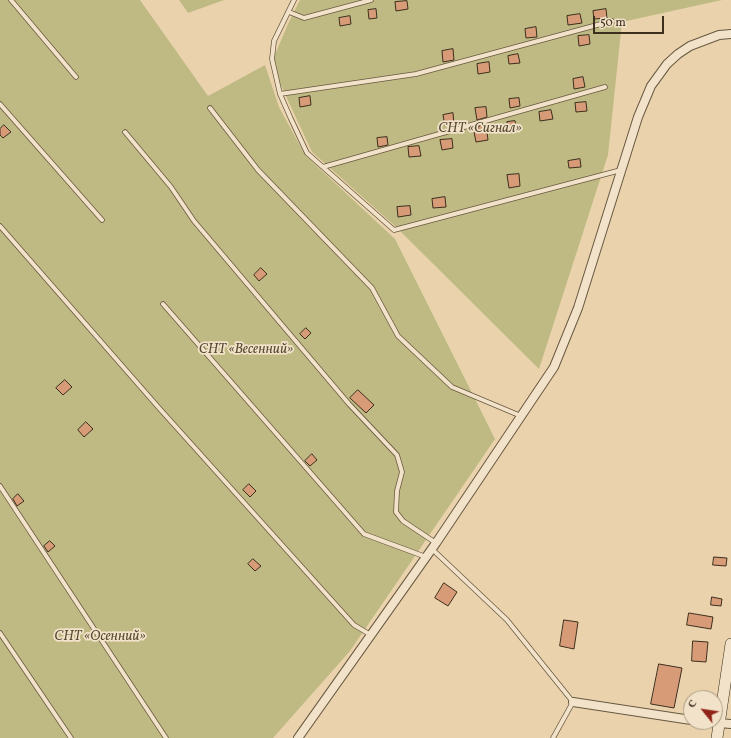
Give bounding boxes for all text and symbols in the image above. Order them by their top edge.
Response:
scale bar [595,8,666,34]
text: 50 m [600,15,626,31]
park label: СНТ «Сигнал» [438,121,522,137]
park label: СНТ «Весенний» [199,342,293,358]
park label: СНТ «Осенний» [54,629,146,645]
north arrow [683,690,723,730]
text: С [685,697,701,711]

